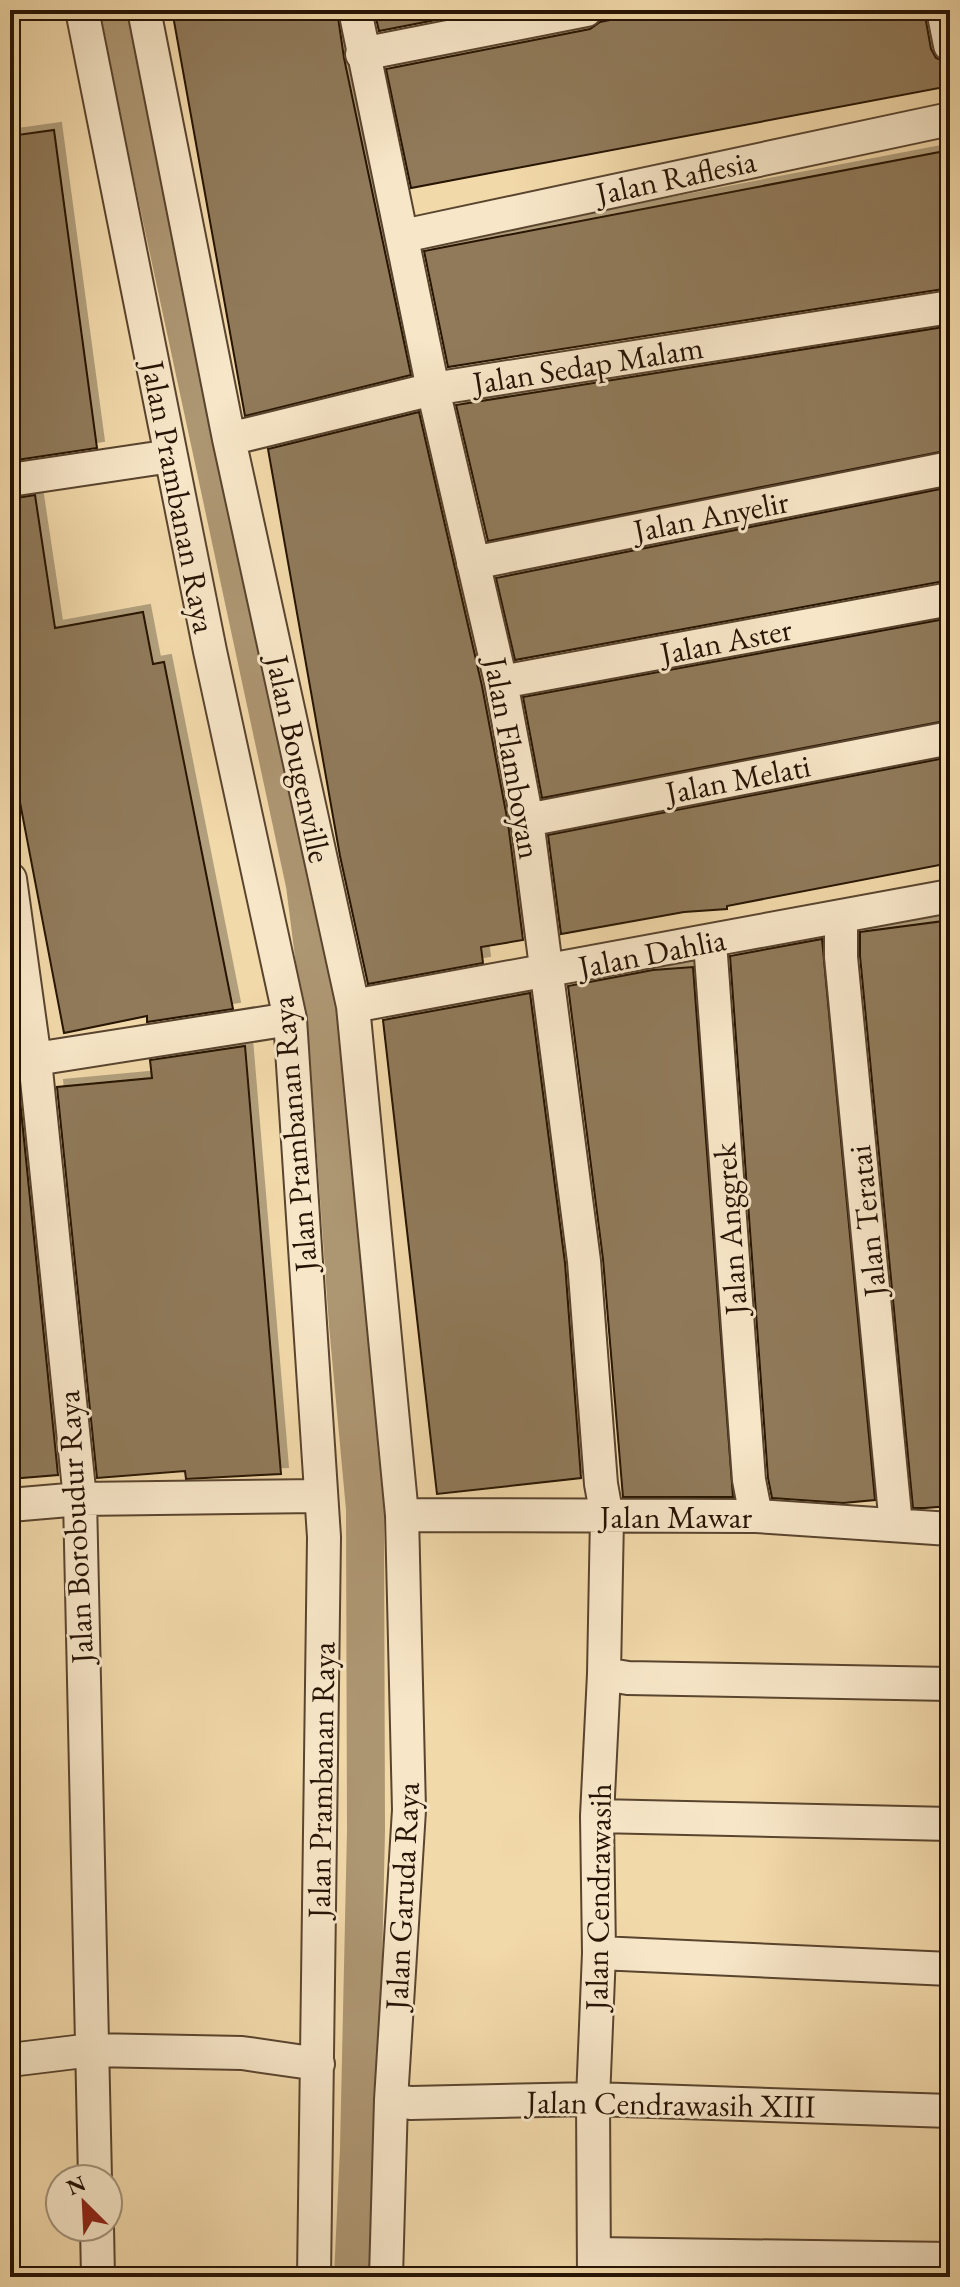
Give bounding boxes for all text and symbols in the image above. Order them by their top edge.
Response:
street label: Jalan Raflesia [589,140,760,215]
street label: Jalan Sedap Malam [467,326,706,404]
street label: Jalan Prambanan Raya [131,354,226,637]
street label: Jalan Anyelir [627,480,792,552]
street label: Jalan Aster [654,608,796,675]
street label: Jalan Bougenville [256,648,341,867]
street label: Jalan Flamboyan [474,651,551,862]
street label: Jalan Melati [659,744,814,814]
street label: Jalan Dahlia [572,918,729,988]
street label: Jalan Prambanan Raya [261,994,327,1277]
street label: Jalan Anggrek [703,1141,757,1319]
street label: Jalan Teratai [838,1143,896,1302]
street label: Jalan Borobudur Raya [47,1389,103,1668]
street label: Jalan Mawar [597,1496,753,1538]
street label: Jalan Prambanan Raya [298,1641,344,1922]
street label: Jalan Garuda Raya [375,1781,429,2014]
street label: Jalan Cendrawasih [575,1783,621,2014]
street label: Jalan Cendrawasih XIII [523,2080,816,2128]
north arrow [44,2163,124,2243]
text: N [62,2168,90,2202]

